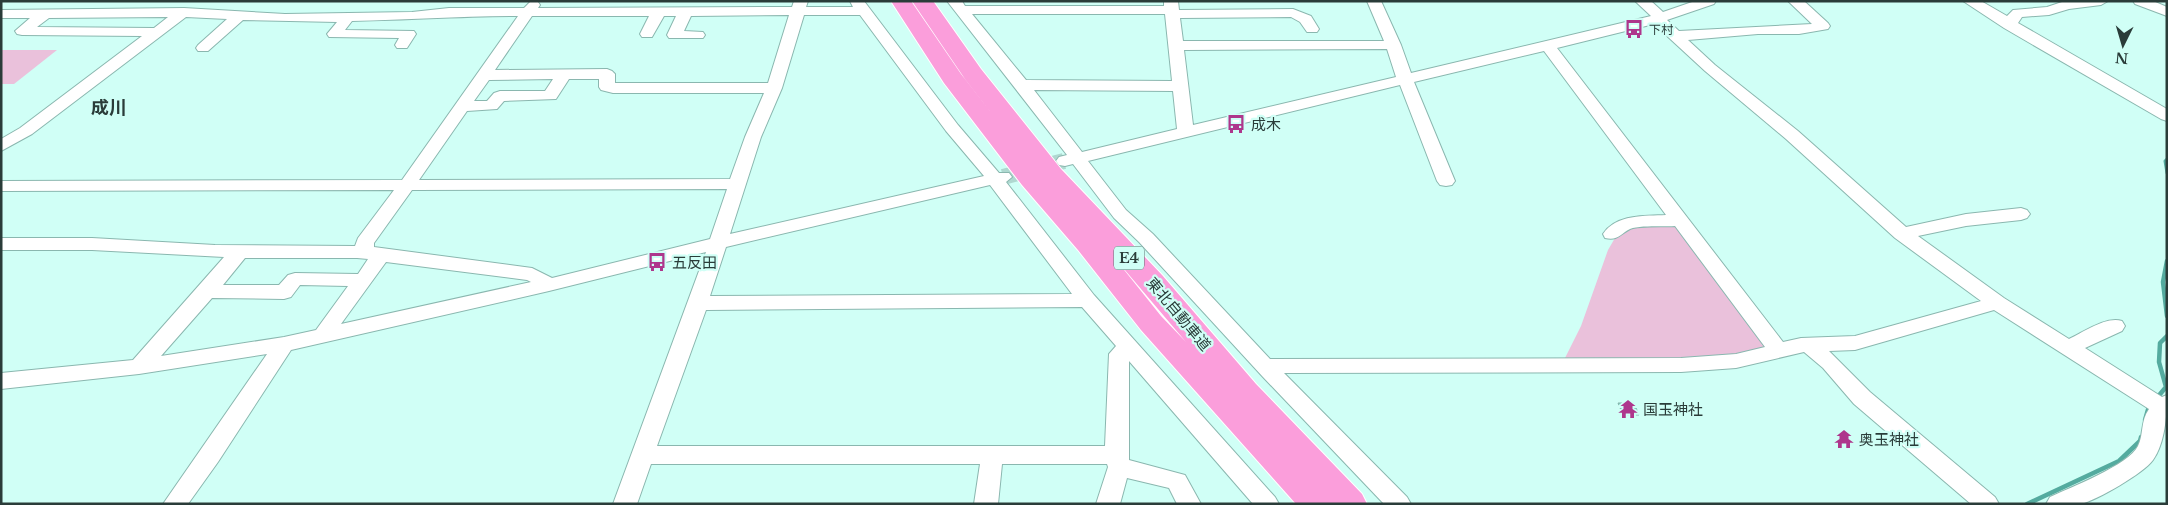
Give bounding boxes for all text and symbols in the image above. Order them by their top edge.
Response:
bus stop icon: 下村 [1623,18,1645,40]
north arrow [2098,20,2148,70]
place label: 下村 [1649,22,1674,37]
text: N [2115,48,2129,67]
district label: 成川 [91,97,127,119]
bus stop icon: 成木 [1225,113,1247,135]
place label: 成木 [1251,115,1281,134]
road number: E4 [1114,247,1144,270]
bus stop icon: 五反田 [646,251,668,273]
place label: 五反田 [672,253,717,272]
street label: 東北自動車道 [1143,273,1215,355]
temple icon: 国玉神社 [1617,398,1639,420]
place label: 国玉神社 [1643,400,1703,419]
temple icon: 奥玉神社 [1833,428,1855,450]
place label: 奥玉神社 [1859,430,1919,449]

